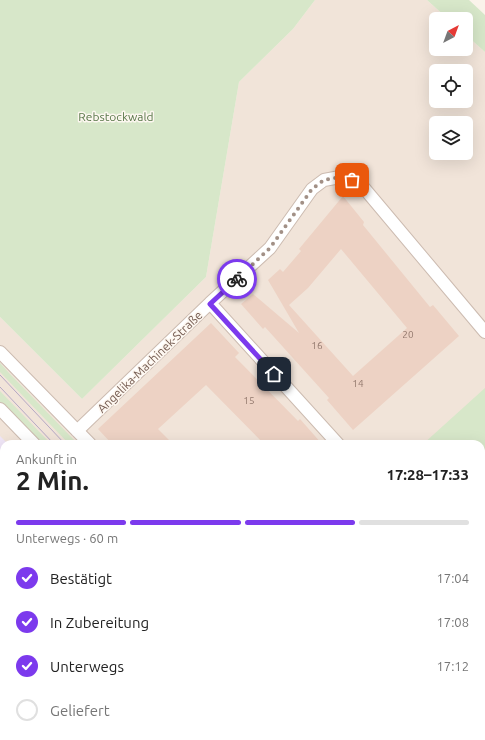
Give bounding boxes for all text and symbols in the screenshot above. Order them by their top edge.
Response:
north arrow [429,12,473,56]
map controls [429,12,473,160]
button: locate [429,64,473,108]
park label: Rebstockwald [78,110,154,123]
button: layers [429,116,473,160]
pin [335,163,369,197]
icon: bag [341,169,363,191]
courier [217,259,257,299]
icon: bike [226,268,248,290]
street label: Angelika-Machinek-Straße [95,308,205,415]
house number: 20 [402,329,414,340]
house number: 16 [311,340,323,351]
pin [257,357,291,391]
icon: home [263,363,285,385]
house number: 14 [352,378,364,389]
house number: 15 [243,395,255,406]
text: Ankunft in [16,452,77,466]
text: 2 Min. [16,466,89,495]
text: 17:28–17:33 [386,466,469,483]
text: Unterwegs · 60 m [16,531,118,545]
icon: check [16,567,38,589]
text: Bestätigt [50,570,112,587]
text: 17:04 [436,571,469,585]
icon: check [16,611,38,633]
text: In Zubereitung [50,614,149,631]
text: 17:08 [436,615,469,629]
icon: check [16,655,38,677]
text: Unterwegs [50,658,124,675]
text: 17:12 [436,659,469,673]
text: Geliefert [50,702,110,719]

